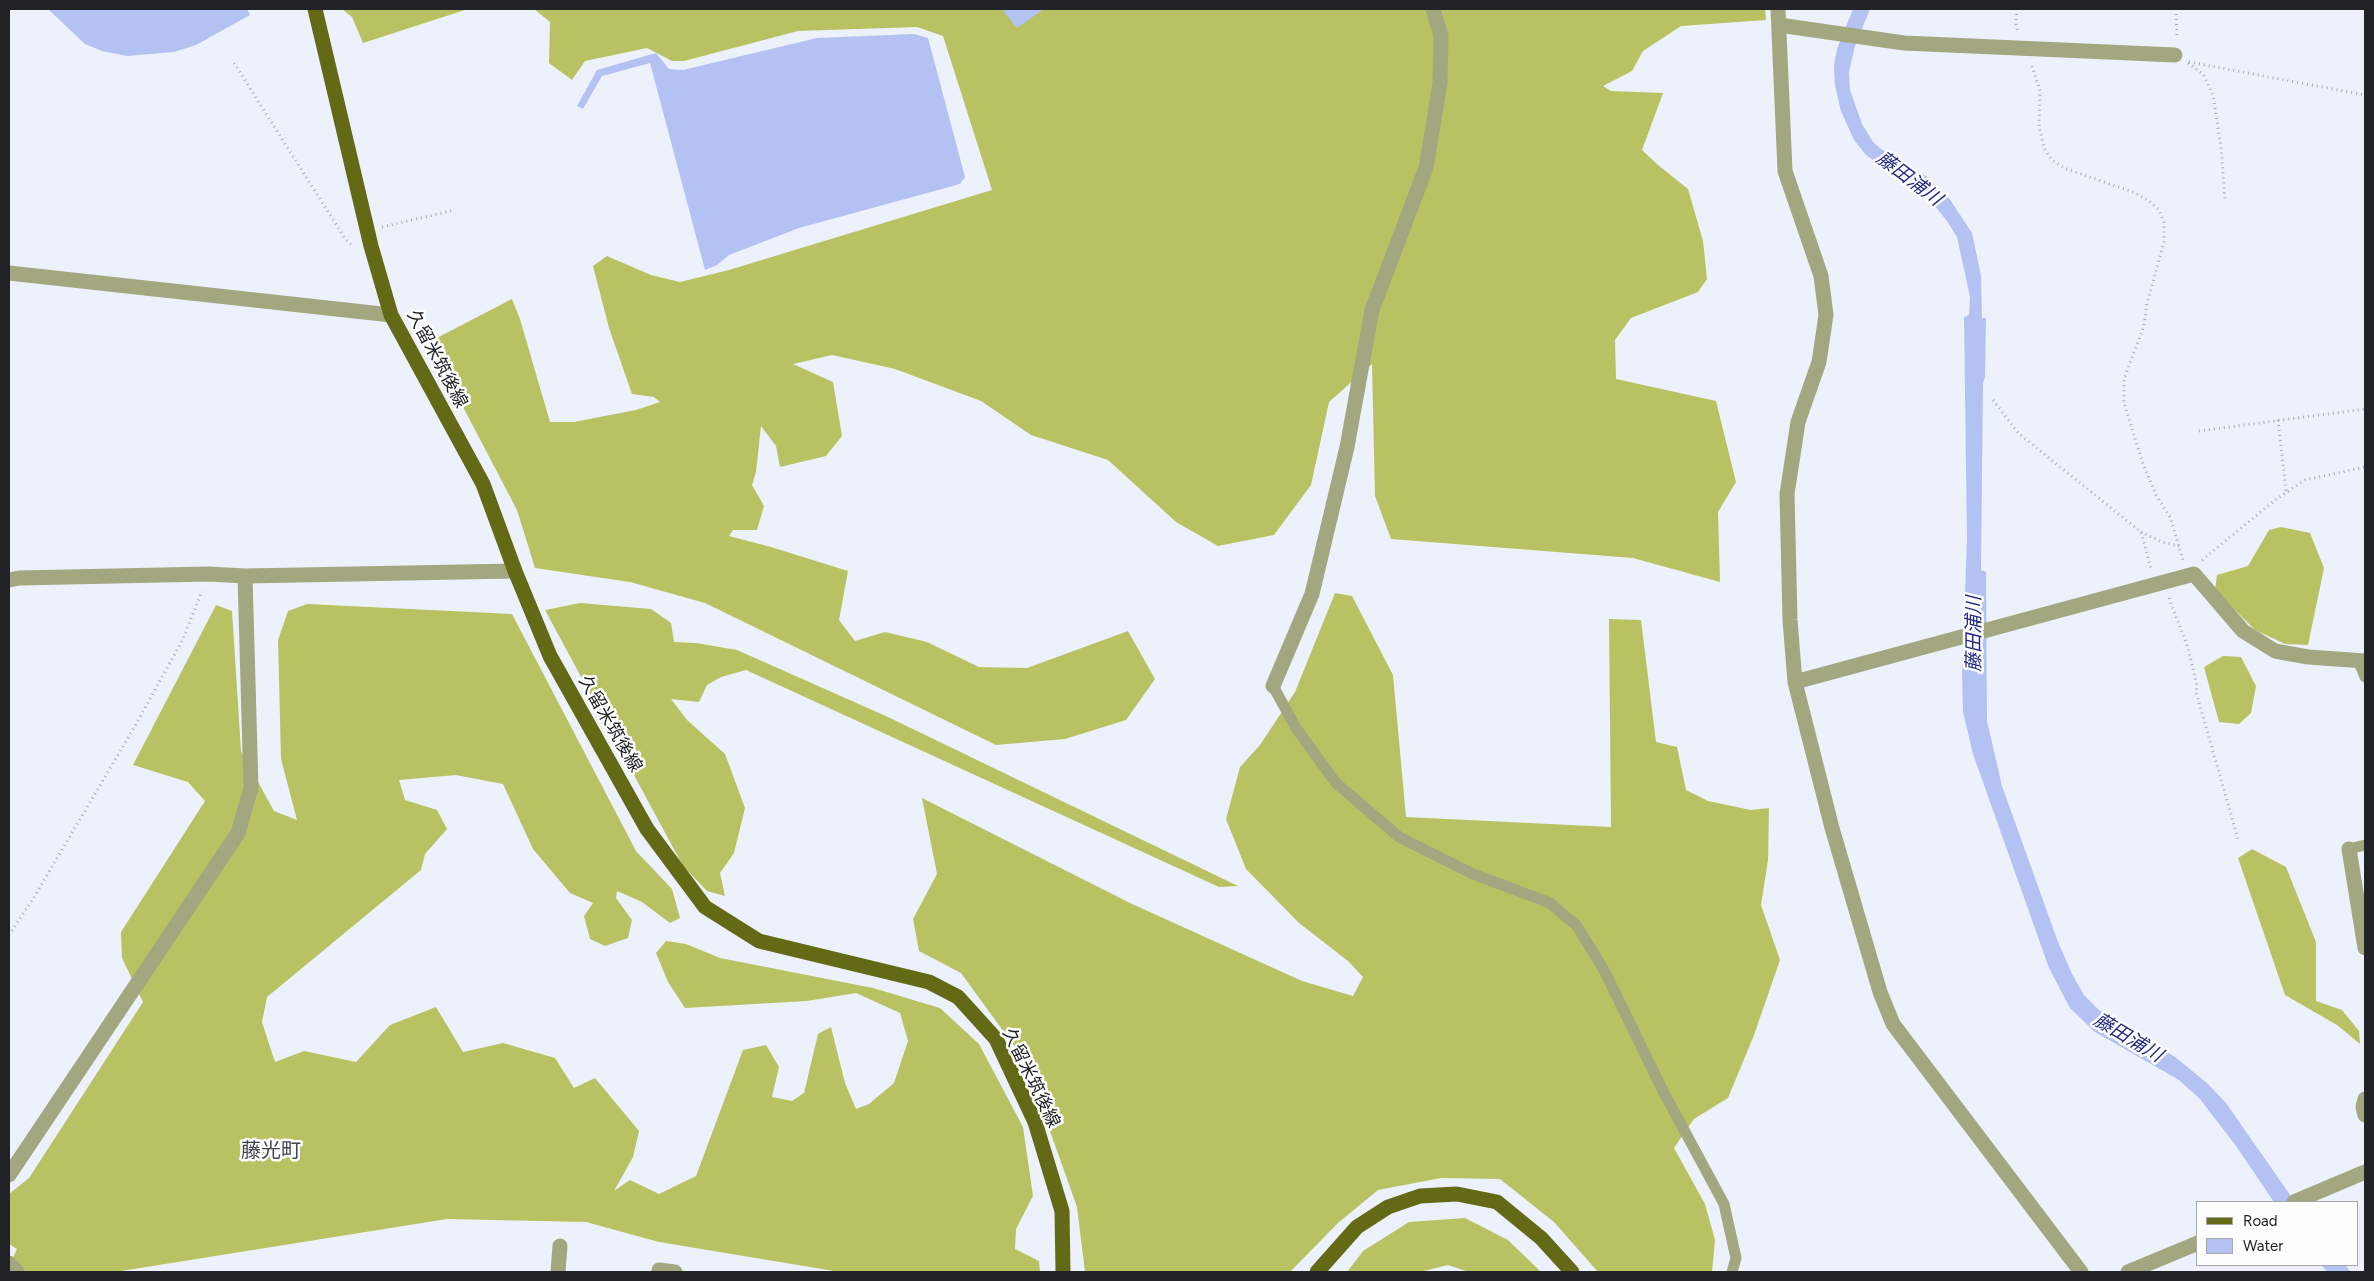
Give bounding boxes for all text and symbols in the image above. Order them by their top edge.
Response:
water label: 藤田浦川 [1872,147,1946,211]
street label: 久留米筑後線 [402,306,472,412]
water label: 藤田浦川 [1963,596,1985,672]
street label: 久留米筑後線 [574,672,646,776]
water label: 藤田浦川 [2090,1009,2166,1067]
street label: 久留米筑後線 [998,1025,1064,1131]
district label: 藤光町 [241,1139,301,1163]
legend [2196,1201,2359,1266]
text: Road [2243,1212,2278,1230]
text: Water [2243,1237,2283,1255]

